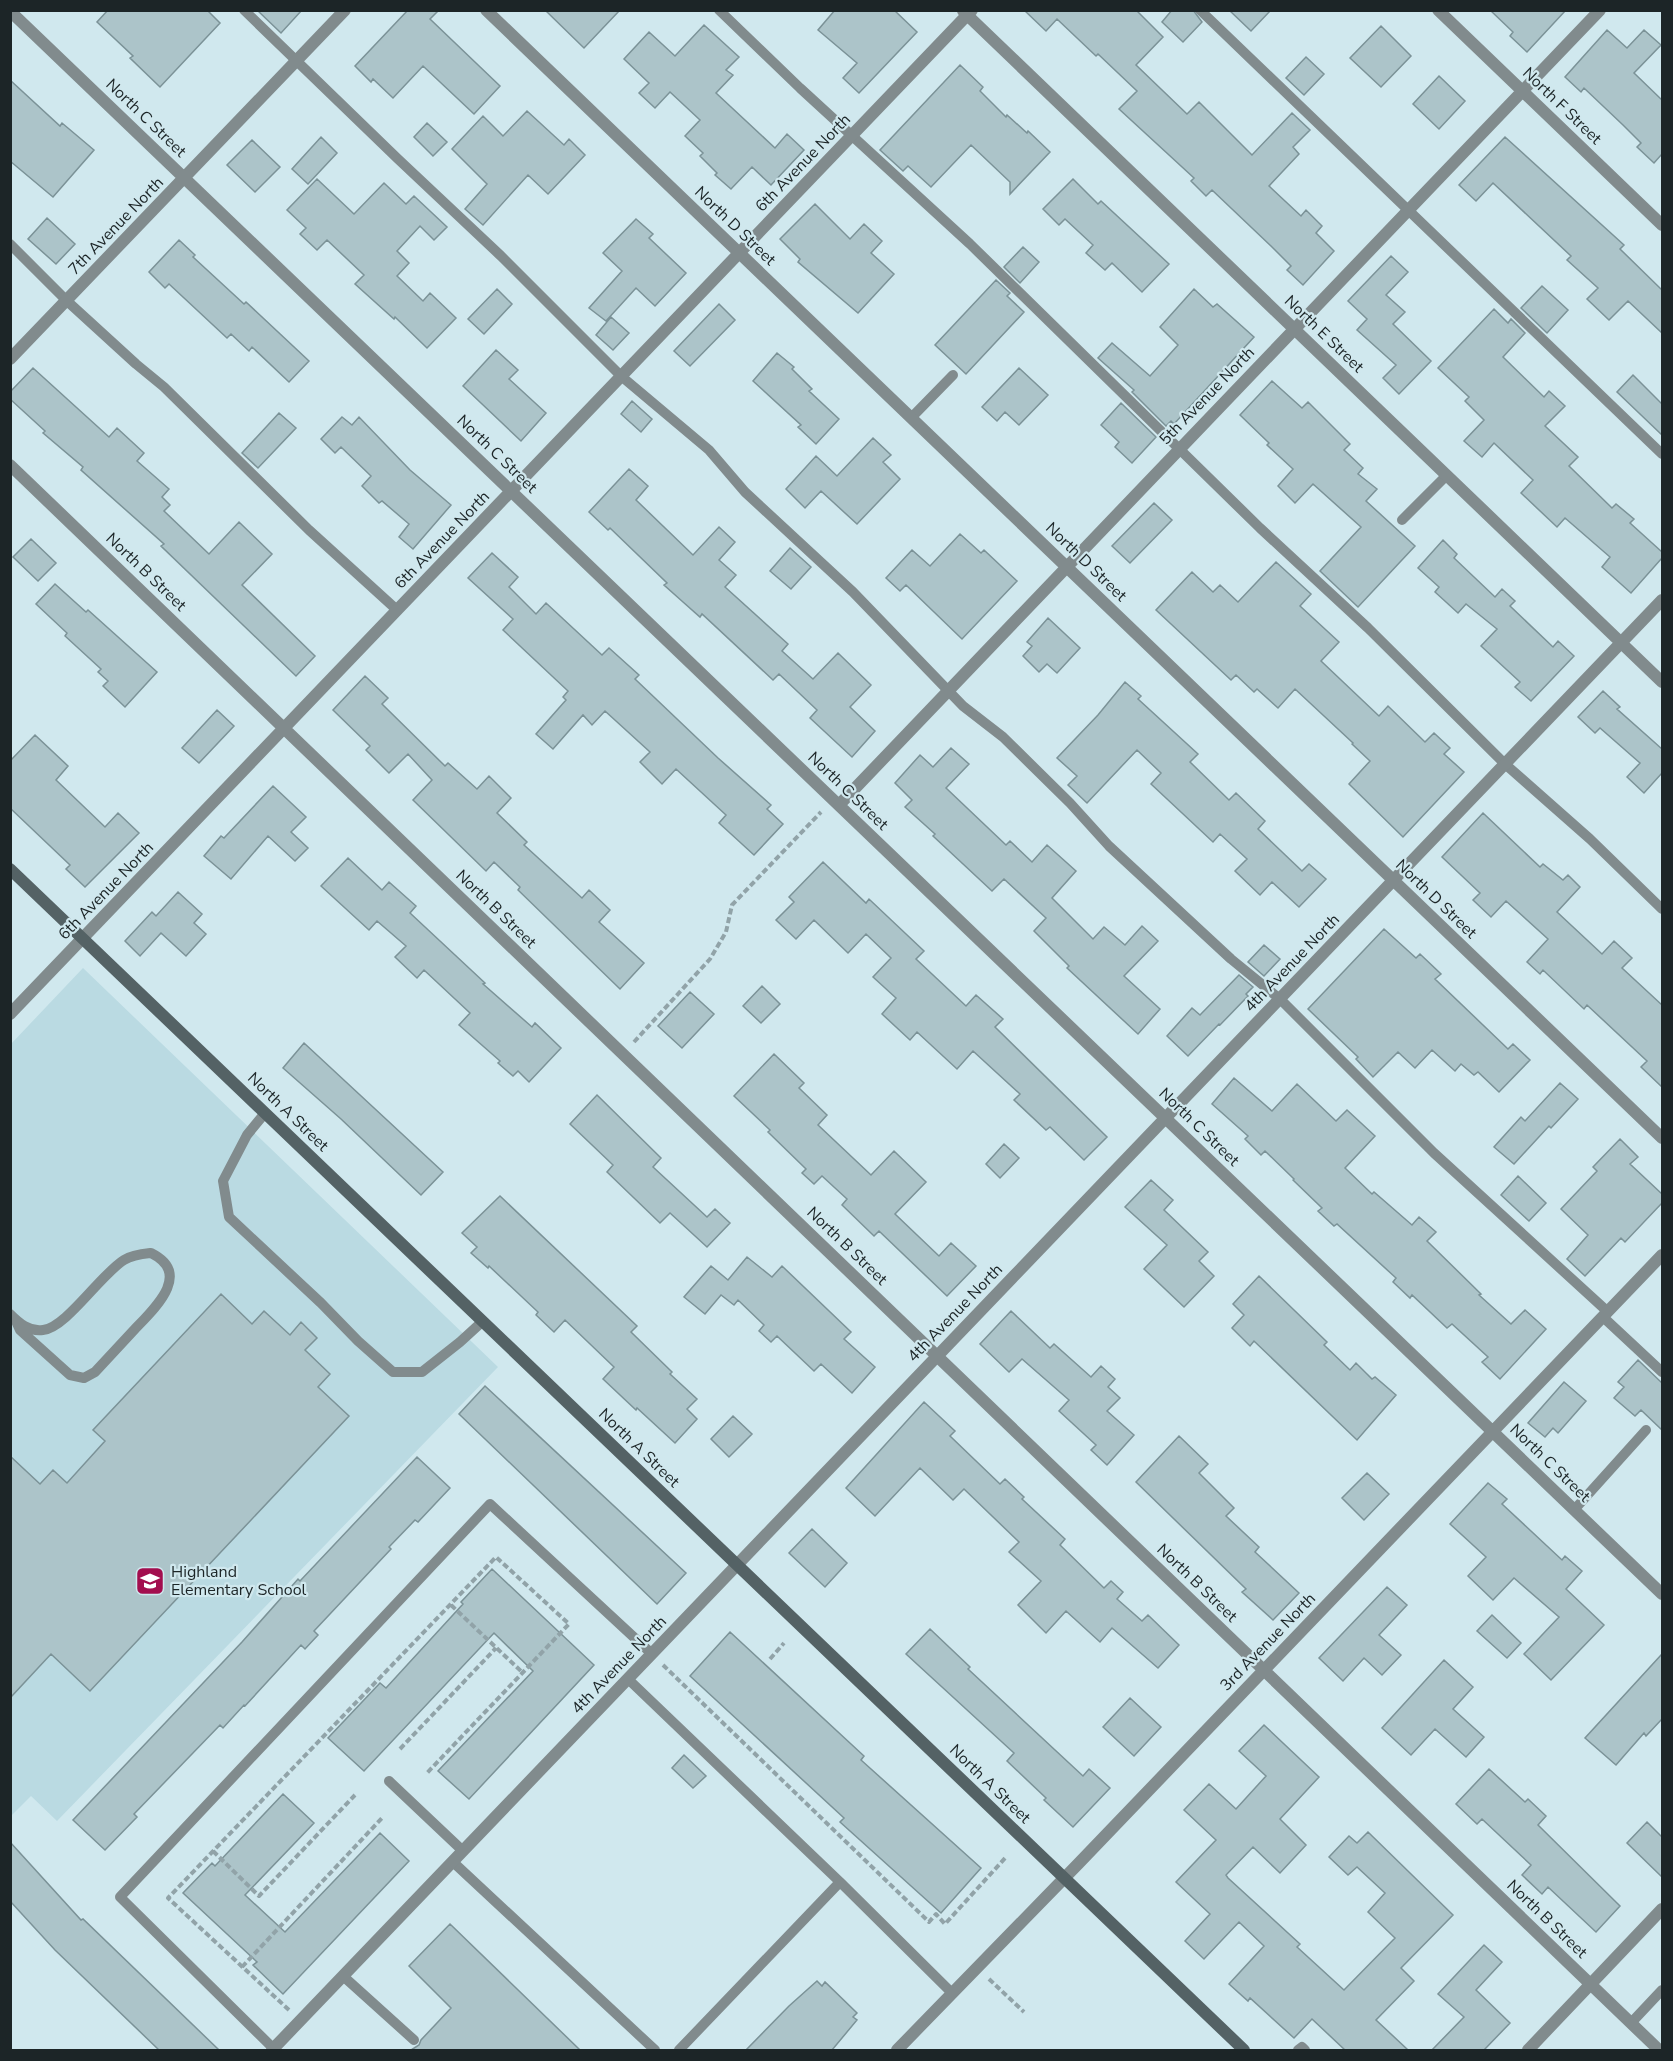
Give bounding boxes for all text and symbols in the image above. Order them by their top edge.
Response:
street label: North F Street [1518,63,1607,150]
street label: North C Street [101,74,191,162]
street label: 6th Avenue North [750,109,856,217]
street label: 7th Avenue North [63,172,169,280]
street label: North D Street [689,182,781,271]
street label: North E Street [1279,290,1369,378]
street label: 5th Avenue North [1154,342,1260,450]
street label: North C Street [452,410,542,498]
street label: 6th Avenue North [389,486,495,594]
street label: North D Street [1040,518,1132,607]
street label: North B Street [101,528,191,616]
street label: North C Street [803,747,893,835]
street label: 6th Avenue North [53,837,159,945]
street label: North D Street [1390,855,1482,944]
street label: North B Street [451,865,541,953]
street label: 4th Avenue North [1239,909,1345,1017]
street label: North A Street [243,1068,334,1157]
street label: North C Street [1154,1083,1244,1171]
street label: North B Street [802,1202,892,1290]
street label: 4th Avenue North [902,1259,1008,1367]
street label: North A Street [594,1404,685,1493]
street label: North C Street [1505,1419,1595,1507]
street label: North B Street [1152,1539,1242,1627]
place label: Highland Elementary School [171,1561,307,1601]
school or university icon: Highland Elementary School [134,1565,166,1597]
street label: 3rd Avenue North [1215,1588,1321,1696]
street label: 4th Avenue North [566,1611,672,1719]
street label: North A Street [945,1740,1036,1829]
street label: North B Street [1502,1875,1592,1963]

